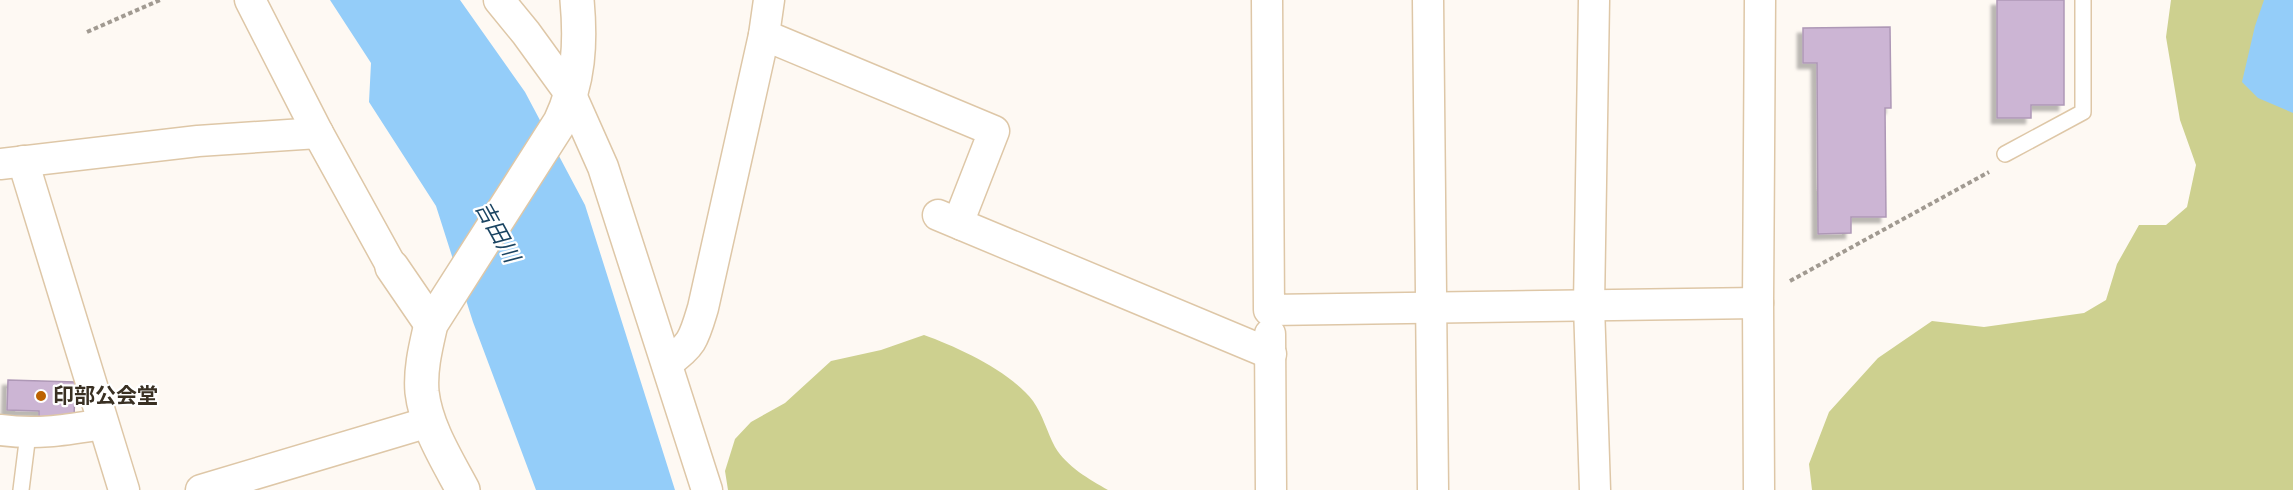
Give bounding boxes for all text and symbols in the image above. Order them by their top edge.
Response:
water label: 吉田川 [468,196,527,270]
place label: 印部公会堂 [53,382,158,410]
marker: 印部公会堂 [34,389,48,403]

